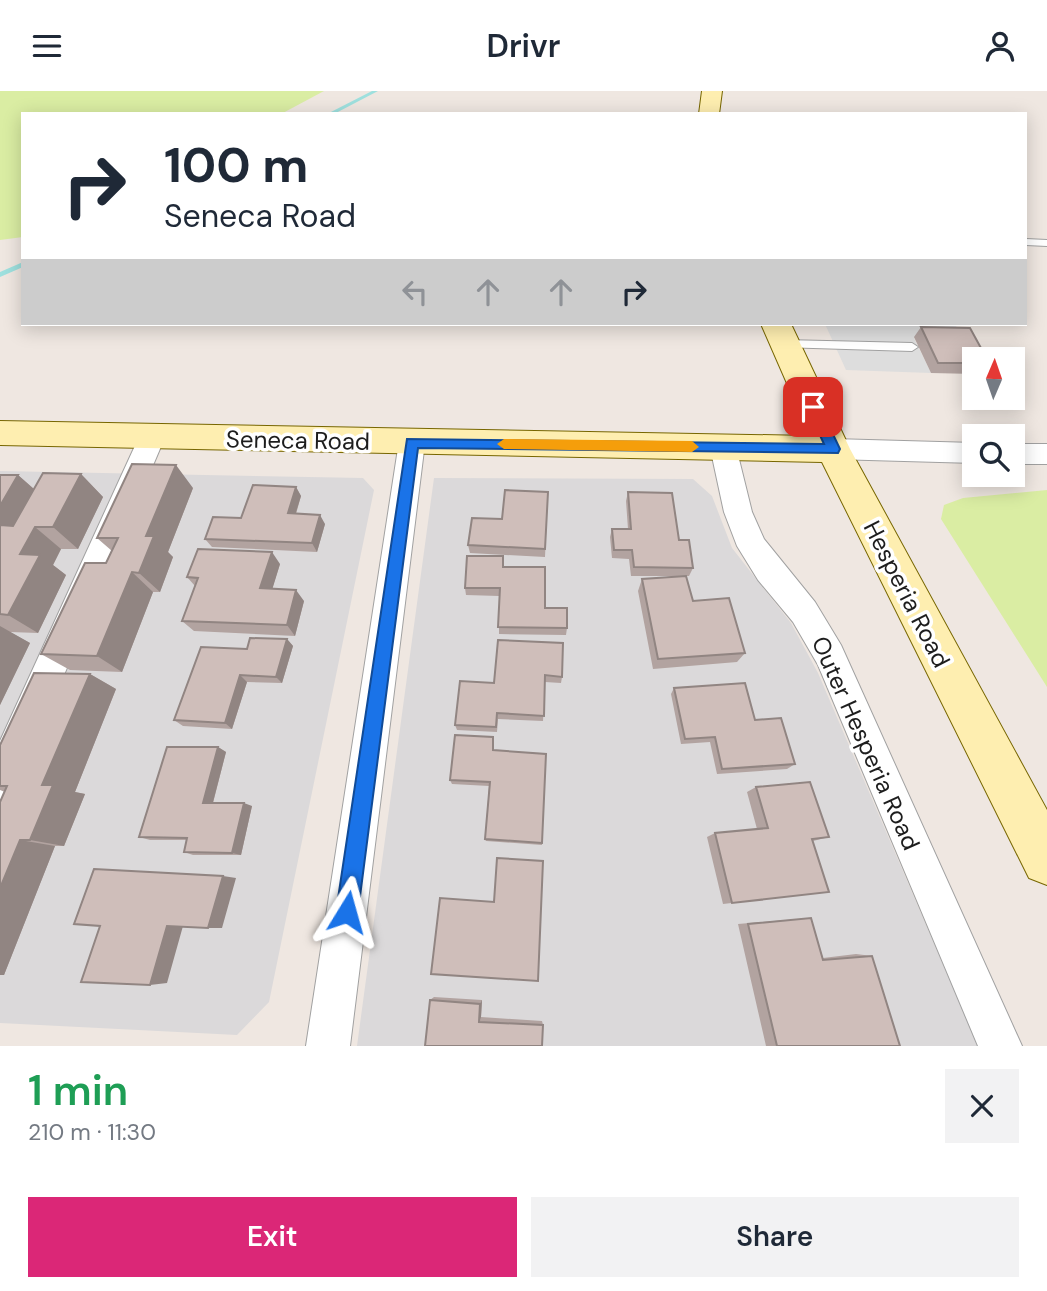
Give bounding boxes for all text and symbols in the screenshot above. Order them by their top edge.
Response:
text: Drivr [486,25,561,67]
icon: menu [28,27,66,65]
icon: person [981,27,1019,65]
text: 100 m [164,133,308,197]
icon: right [49,140,140,231]
text: Seneca Road [164,195,356,237]
icon: left [396,273,434,311]
icon: ahead [469,273,507,311]
icon: ahead [542,273,580,311]
icon: right [615,273,653,311]
north arrow [962,347,1026,409]
map controls [962,347,1025,487]
pin [783,377,843,437]
icon: arrive [794,388,832,426]
street label: Seneca Road [226,423,370,457]
button: search [962,424,1025,487]
street label: Hesperia Road [857,515,957,673]
street label: Outer Hesperia Road [805,631,927,855]
position arrow [310,875,384,949]
text: 1 min [28,1063,128,1118]
button: close [945,1069,1019,1143]
text: 210 m · 11:30 [28,1117,156,1147]
button: Exit [28,1197,517,1277]
button: Share [531,1197,1019,1277]

